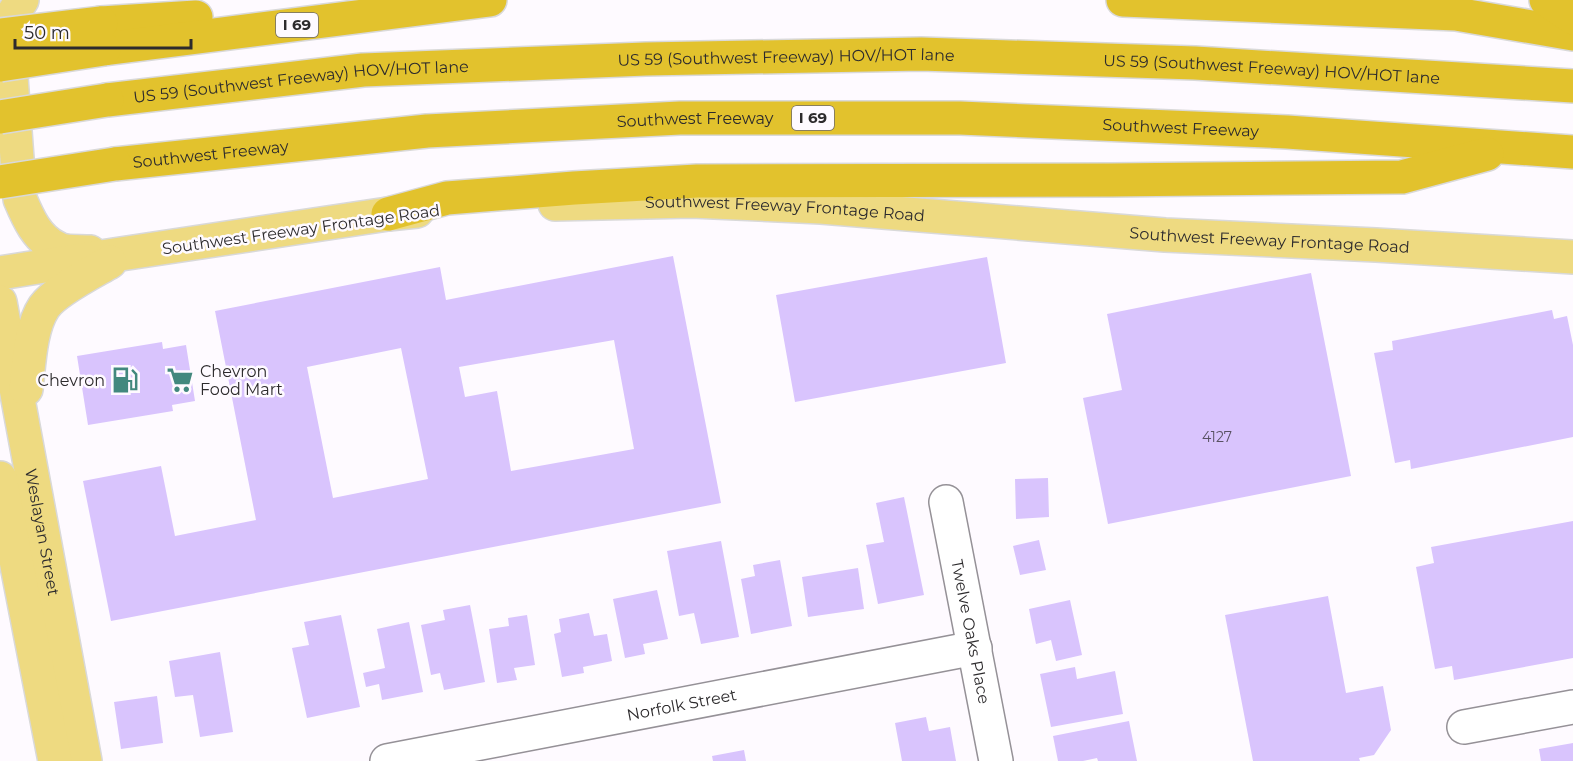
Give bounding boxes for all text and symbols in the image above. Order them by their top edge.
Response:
scale bar [15,12,190,50]
road number: I 69 [276,13,318,37]
text: 50 m [24,22,70,44]
street label: US 59 (Southwest Freeway) HOV/HOT lane [617,45,955,70]
street label: US 59 (Southwest Freeway) HOV/HOT lane [1103,51,1441,88]
street label: US 59 (Southwest Freeway) HOV/HOT lane [132,57,469,107]
road number: I 69 [792,106,834,130]
street label: Southwest Freeway [616,109,774,131]
street label: Southwest Freeway [1102,115,1260,141]
street label: Southwest Freeway [132,137,290,172]
street label: Southwest Freeway Frontage Road [645,192,925,225]
street label: Southwest Freeway Frontage Road [161,201,441,258]
street label: Southwest Freeway Frontage Road [1129,223,1410,257]
place label: Chevron Food Mart [200,362,283,399]
fuel station icon: Chevron [110,365,140,395]
supermarket icon: Chevron Food Mart [165,365,195,395]
place label: Chevron [38,371,105,390]
house number: 4127 [1202,428,1232,446]
street label: Weslayan Street [21,467,63,598]
street label: Twelve Oaks Place [947,558,994,706]
street label: Norfolk Street [625,685,739,725]

